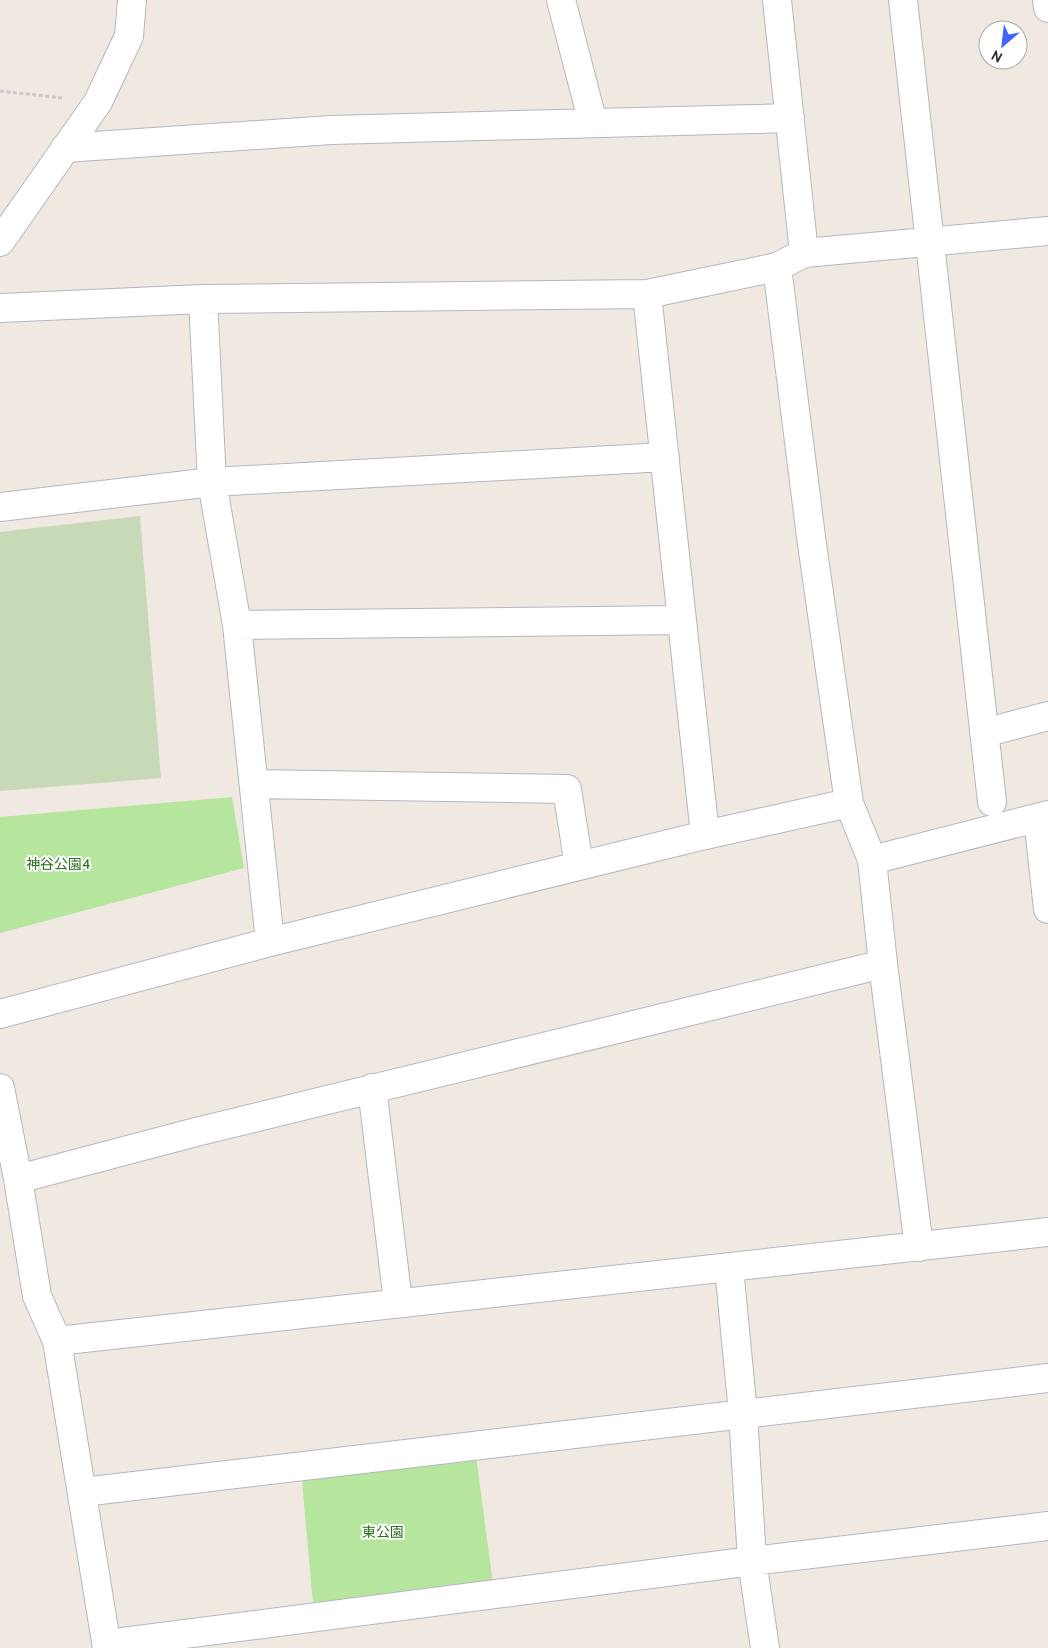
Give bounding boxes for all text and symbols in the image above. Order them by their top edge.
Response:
north arrow [978,20,1028,70]
text: N [988,46,1005,67]
park label: 神谷公園4 [26,855,90,873]
park label: 東公園 [362,1523,404,1541]

